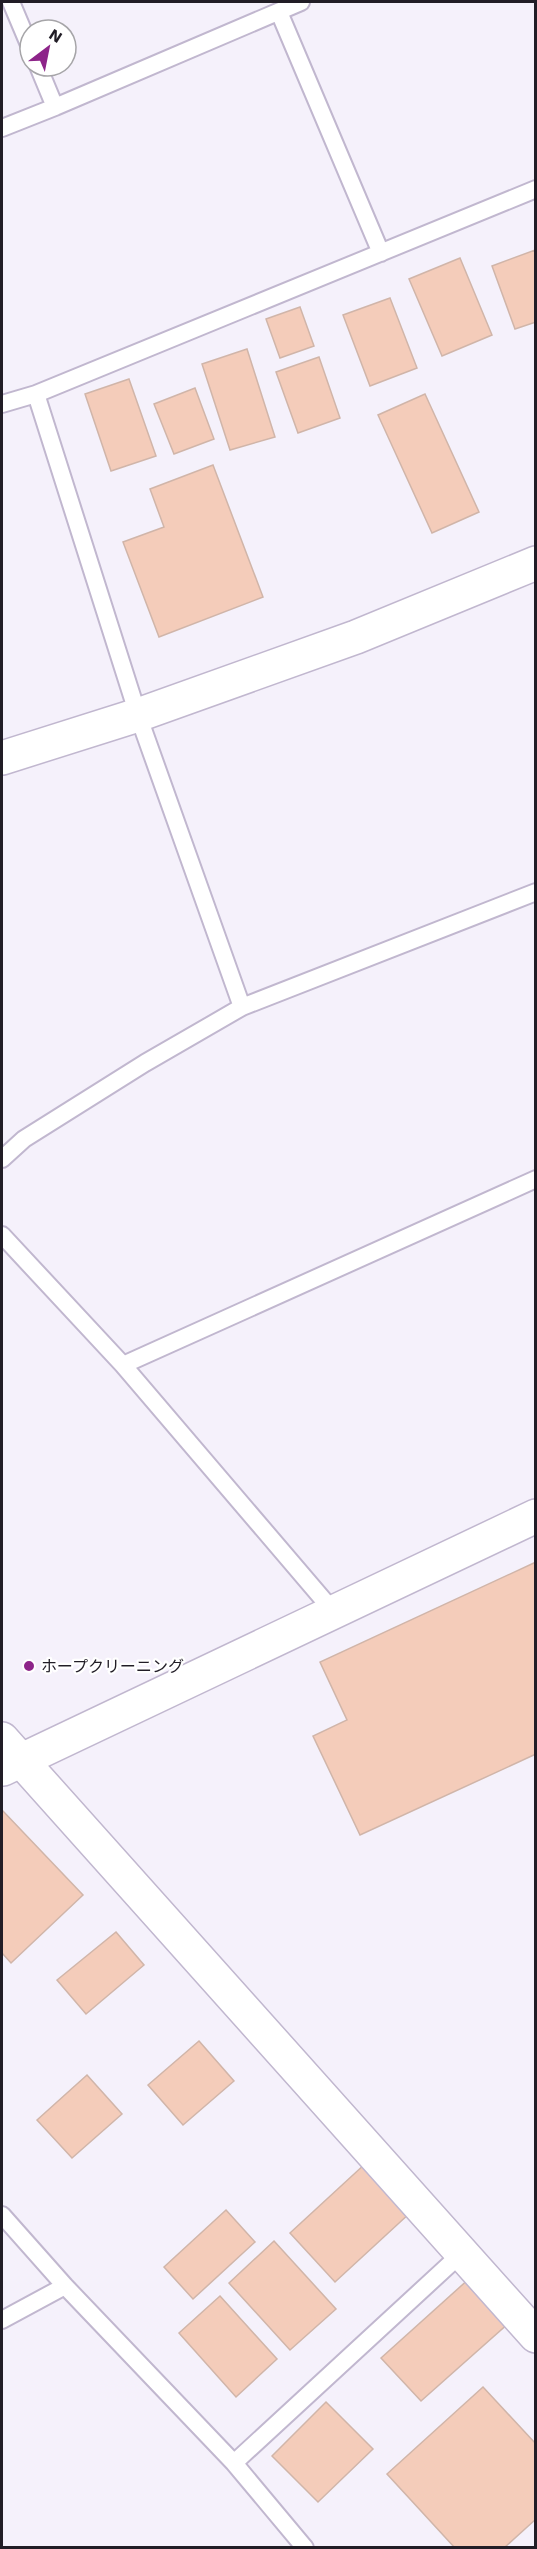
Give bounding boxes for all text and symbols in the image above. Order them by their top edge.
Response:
north arrow [18,18,78,78]
text: N [46,25,66,47]
place label: ホープクリーニング [41,1657,184,1676]
marker: ホープクリーニング [22,1659,36,1673]

